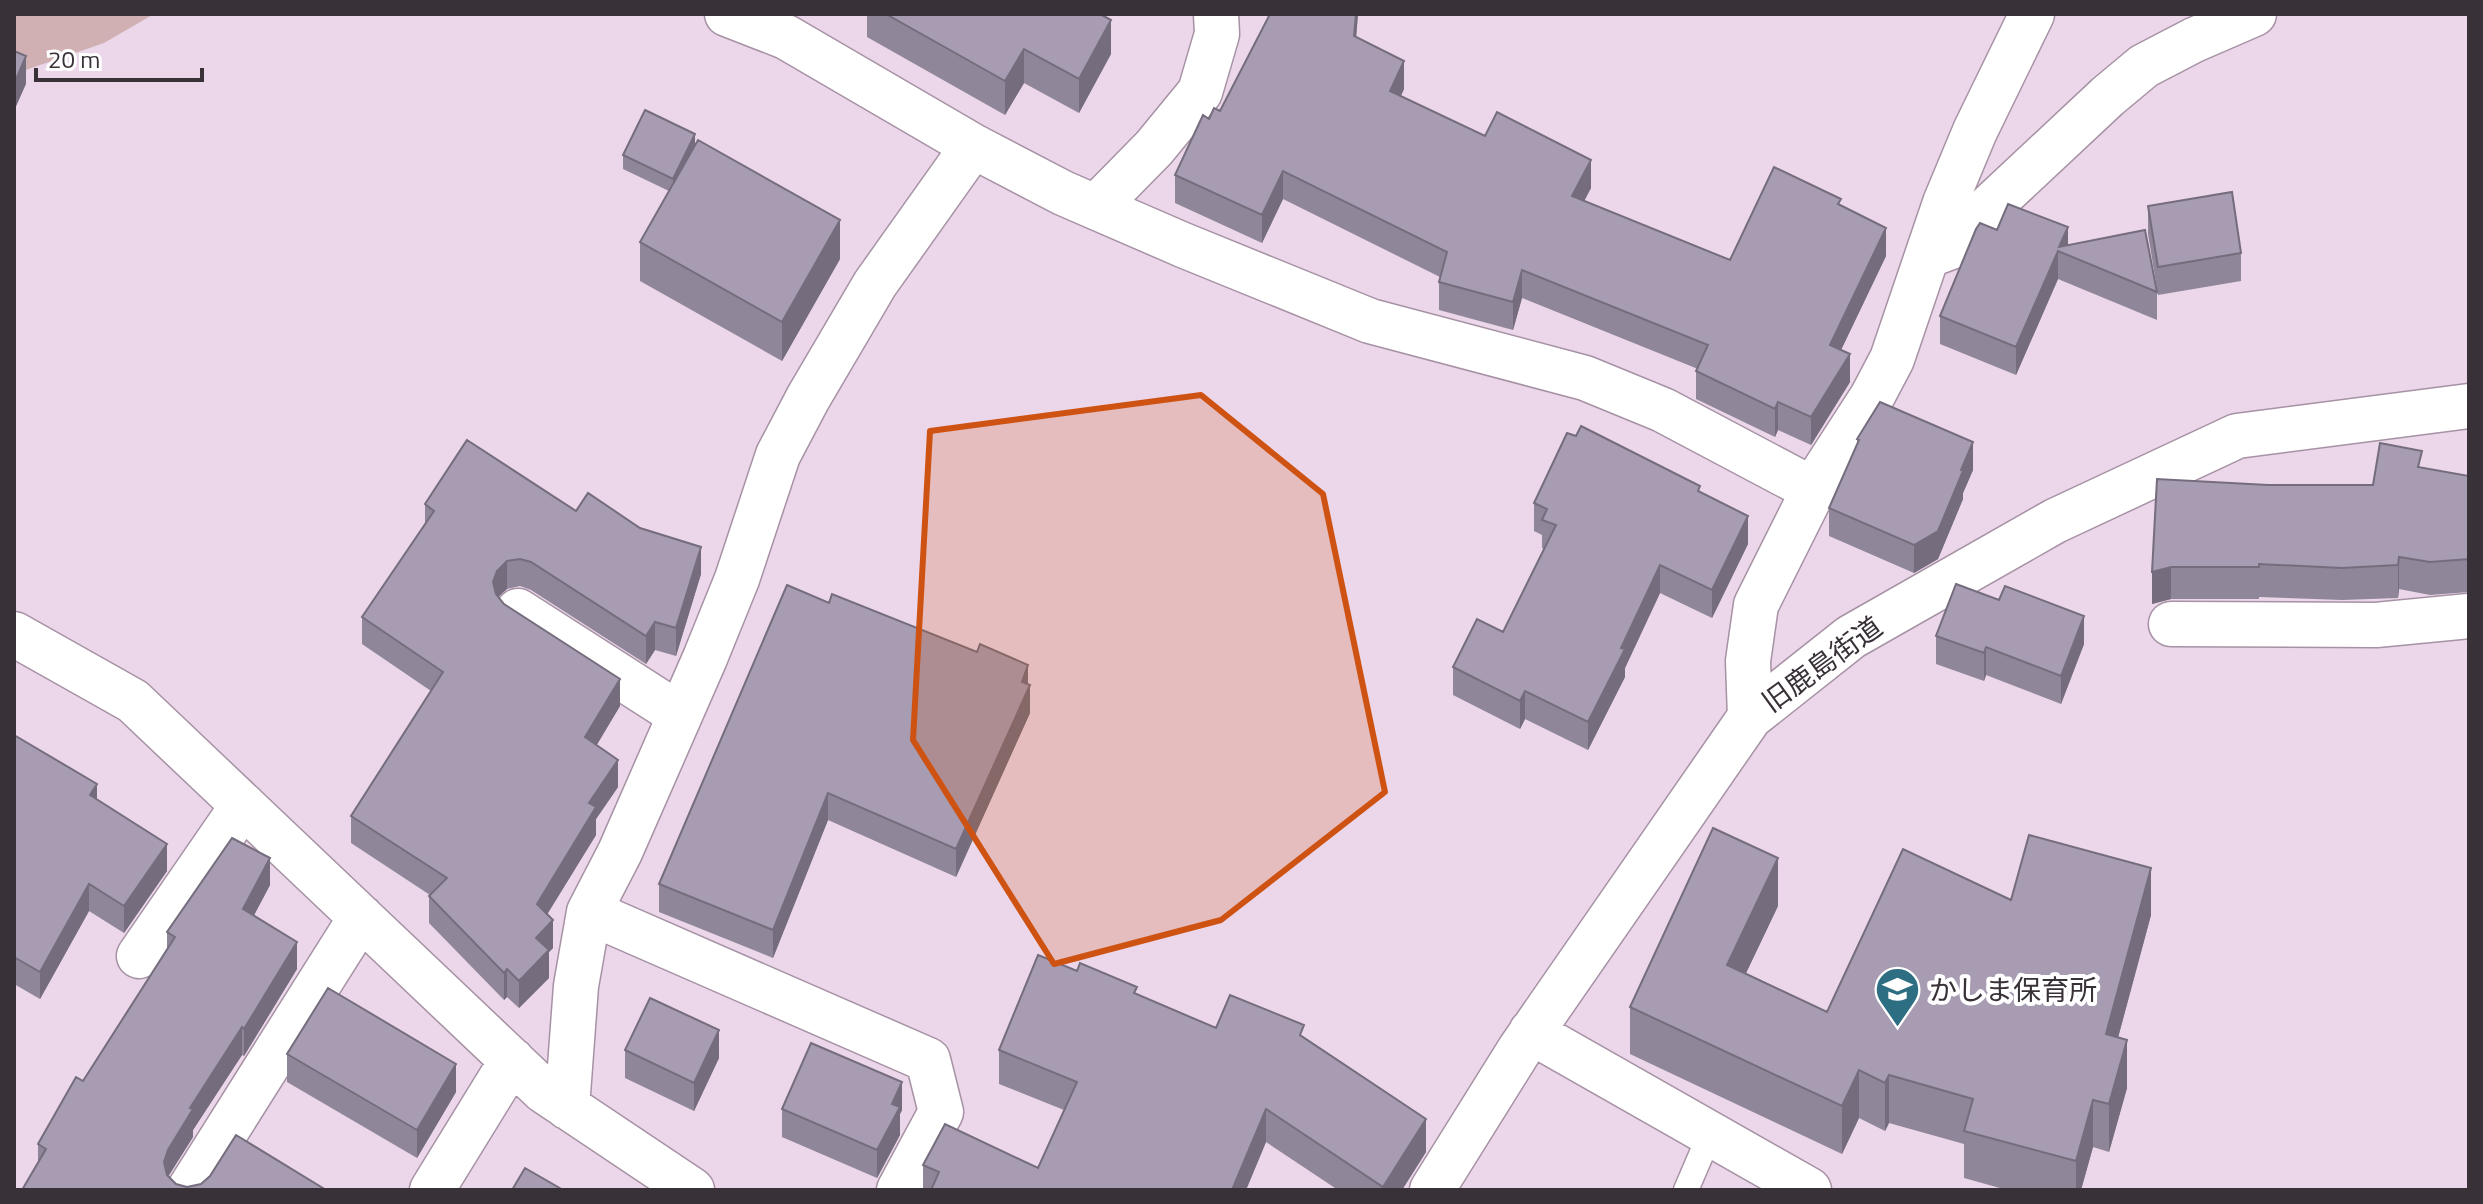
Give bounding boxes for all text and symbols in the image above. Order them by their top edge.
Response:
scale bar [36,32,202,82]
text: 20 m [48,41,100,77]
street label: 旧鹿島街道 [1752,605,1891,722]
school or university icon: かしま保育所 [1874,966,1922,1029]
place label: かしま保育所 [1929,968,2097,1011]

